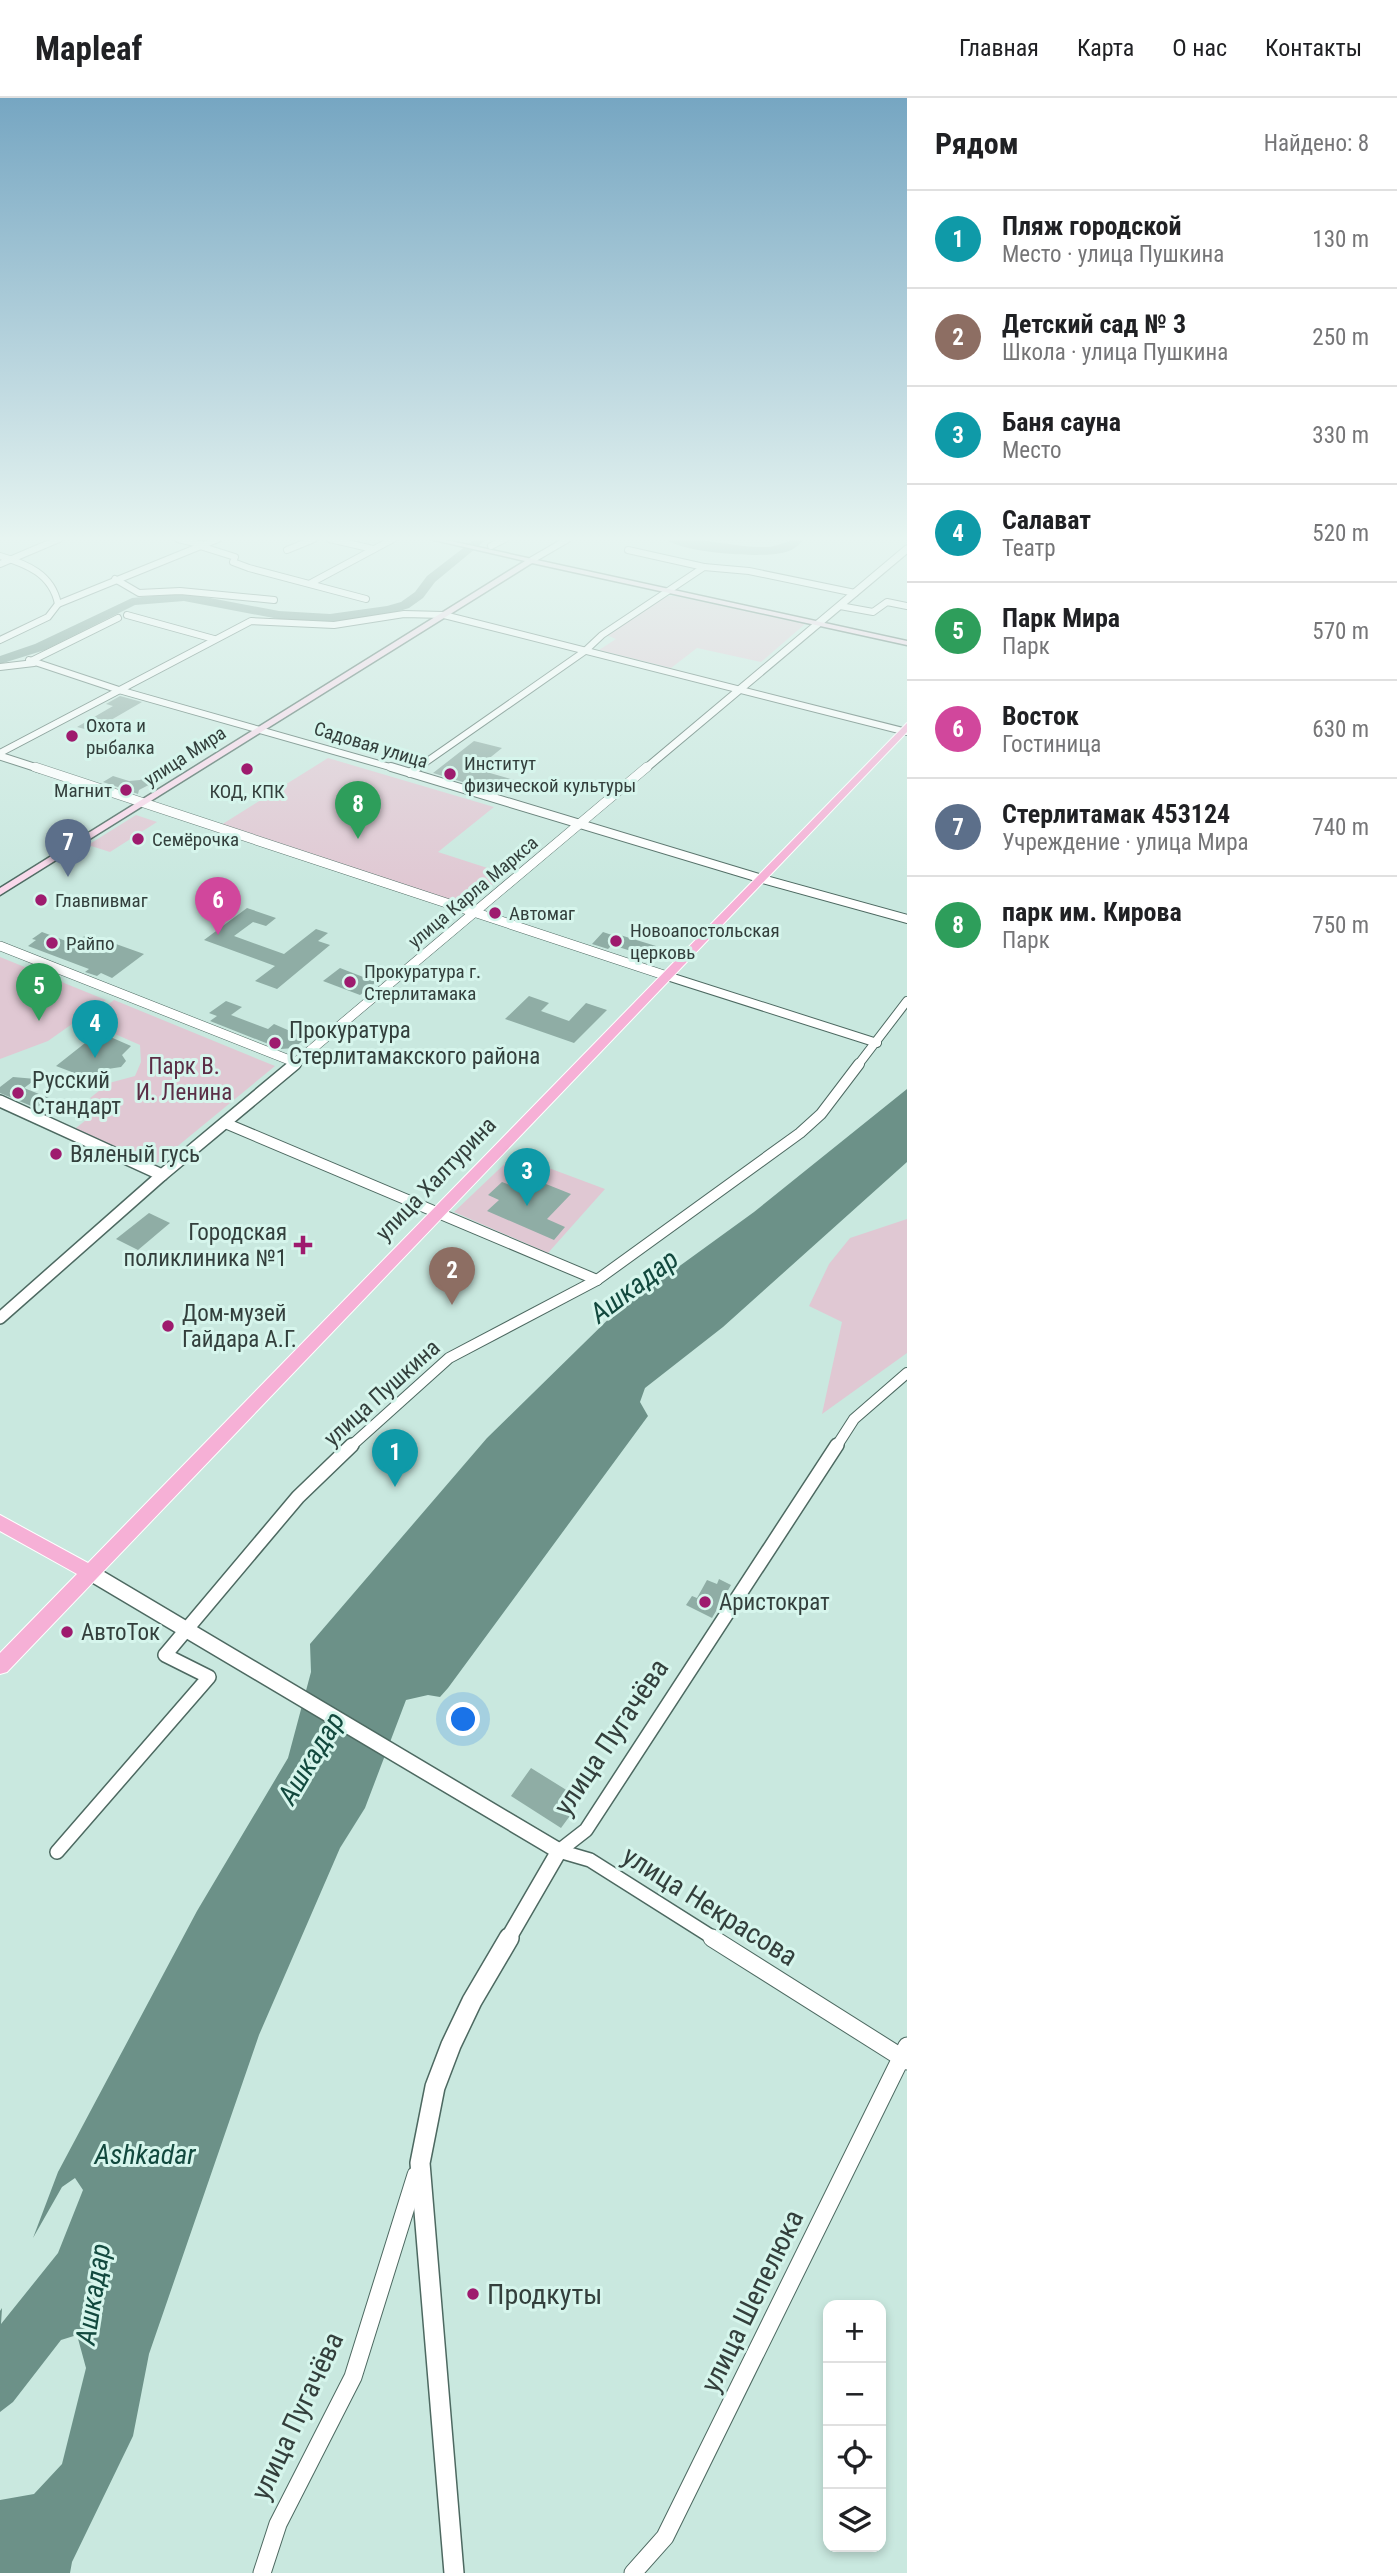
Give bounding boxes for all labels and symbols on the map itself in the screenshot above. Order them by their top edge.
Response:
place label: Охота и рыбалка [86,714,155,759]
street label: Садовая улица [311,717,431,773]
street label: улица Мира [140,721,230,791]
marker: Охота и рыбалка [64,728,80,744]
place label: Институт физической культуры [464,752,636,797]
marker: КОД, КПК [239,761,255,777]
marker: Институт физической культуры [442,766,458,782]
place label: Магнит [54,779,112,802]
place label: КОД, КПК [209,780,285,803]
pin: 8 [335,781,381,839]
marker: Магнит [118,782,134,798]
pin: 7 [45,819,91,877]
place label: Семёрочка [152,828,239,851]
marker: Семёрочка [130,831,146,847]
street label: улица Карла Маркса [403,831,543,953]
pin: 6 [195,877,241,935]
place label: Главпивмаг [55,889,148,912]
marker: Главпивмаг [33,892,49,908]
place label: Автомаг [509,902,575,925]
marker: Автомаг [487,905,503,921]
place label: Новоапостольская церковь [630,919,780,964]
place label: Райпо [66,932,114,955]
marker: Новоапостольская церковь [608,933,624,949]
marker: Райпо [44,935,60,951]
place label: Прокуратура г. Стерлитамака [364,960,481,1005]
pin: 5 [16,963,62,1021]
marker: Прокуратура г. Стерлитамака [342,974,358,990]
pin: 4 [72,1000,118,1058]
place label: Прокуратура Стерлитамакского района [289,1017,540,1070]
marker: Прокуратура Стерлитамакского района [267,1035,283,1051]
park label: Парк В. И. Ленина [136,1053,232,1106]
place label: Русский Стандарт [32,1067,121,1120]
marker: Русский Стандарт [10,1085,26,1101]
street label: улица Халтурина [370,1111,502,1247]
place label: Вяленый гусь [70,1141,200,1168]
marker: Вяленый гусь [48,1146,64,1162]
pin: 3 [504,1148,550,1206]
place label: Городская поликлиника №1 [123,1219,287,1272]
marker: Городская поликлиника №1 [293,1235,313,1255]
water label: Ашкадар [583,1242,685,1330]
pin: 2 [429,1247,475,1305]
place label: Дом-музей Гайдара А.Г. [182,1300,297,1353]
marker: Дом-музей Гайдара А.Г. [160,1318,176,1334]
street label: улица Пушкина [319,1334,445,1452]
pin: 1 [372,1429,418,1487]
place label: Аристократ [719,1589,830,1616]
marker: Аристократ [697,1594,713,1610]
place label: АвтоТок [81,1619,160,1646]
marker: АвтоТок [59,1624,75,1640]
street label: улица Пугачёва [547,1653,675,1821]
your location [446,1702,480,1736]
water label: Ашкадар [270,1706,351,1811]
street label: улица Некрасова [617,1839,803,1973]
water label: Ashkadar [93,2138,196,2171]
street label: улица Шепелюка [694,2205,810,2397]
water label: Ашкадар [69,2241,117,2348]
place label: Продкуты [487,2278,602,2311]
marker: Продкуты [465,2286,481,2302]
street label: улица Пугачёва [244,2327,350,2505]

